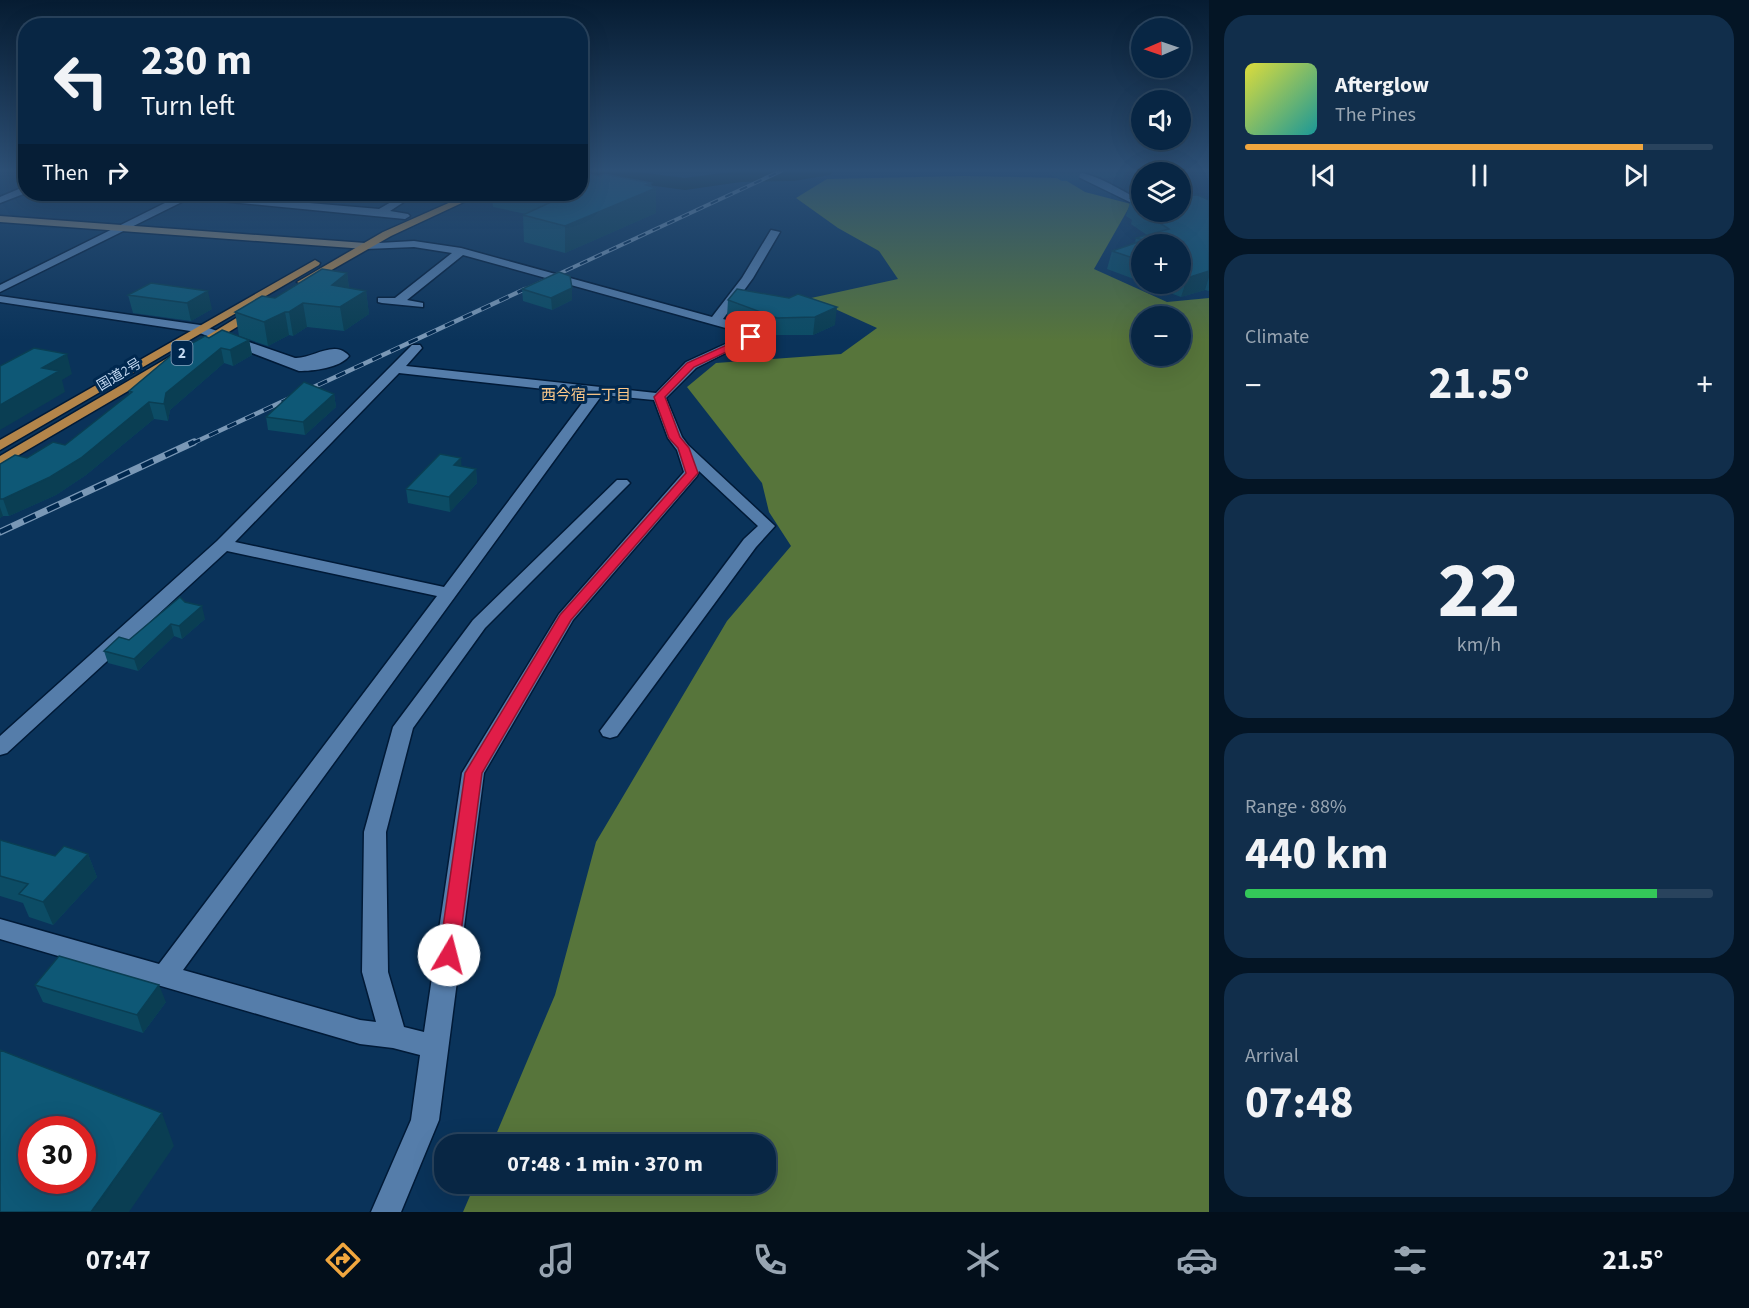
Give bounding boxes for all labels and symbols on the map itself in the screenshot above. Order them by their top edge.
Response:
north arrow [1131,18,1191,78]
pin [725,311,776,362]
road number: 2 [172,341,192,365]
street label: 国道2号 [93,354,146,396]
district label: 西今宿一丁目 [541,385,631,406]
position arrow [417,923,481,987]
speed limit sign: 30 [18,1116,96,1194]

